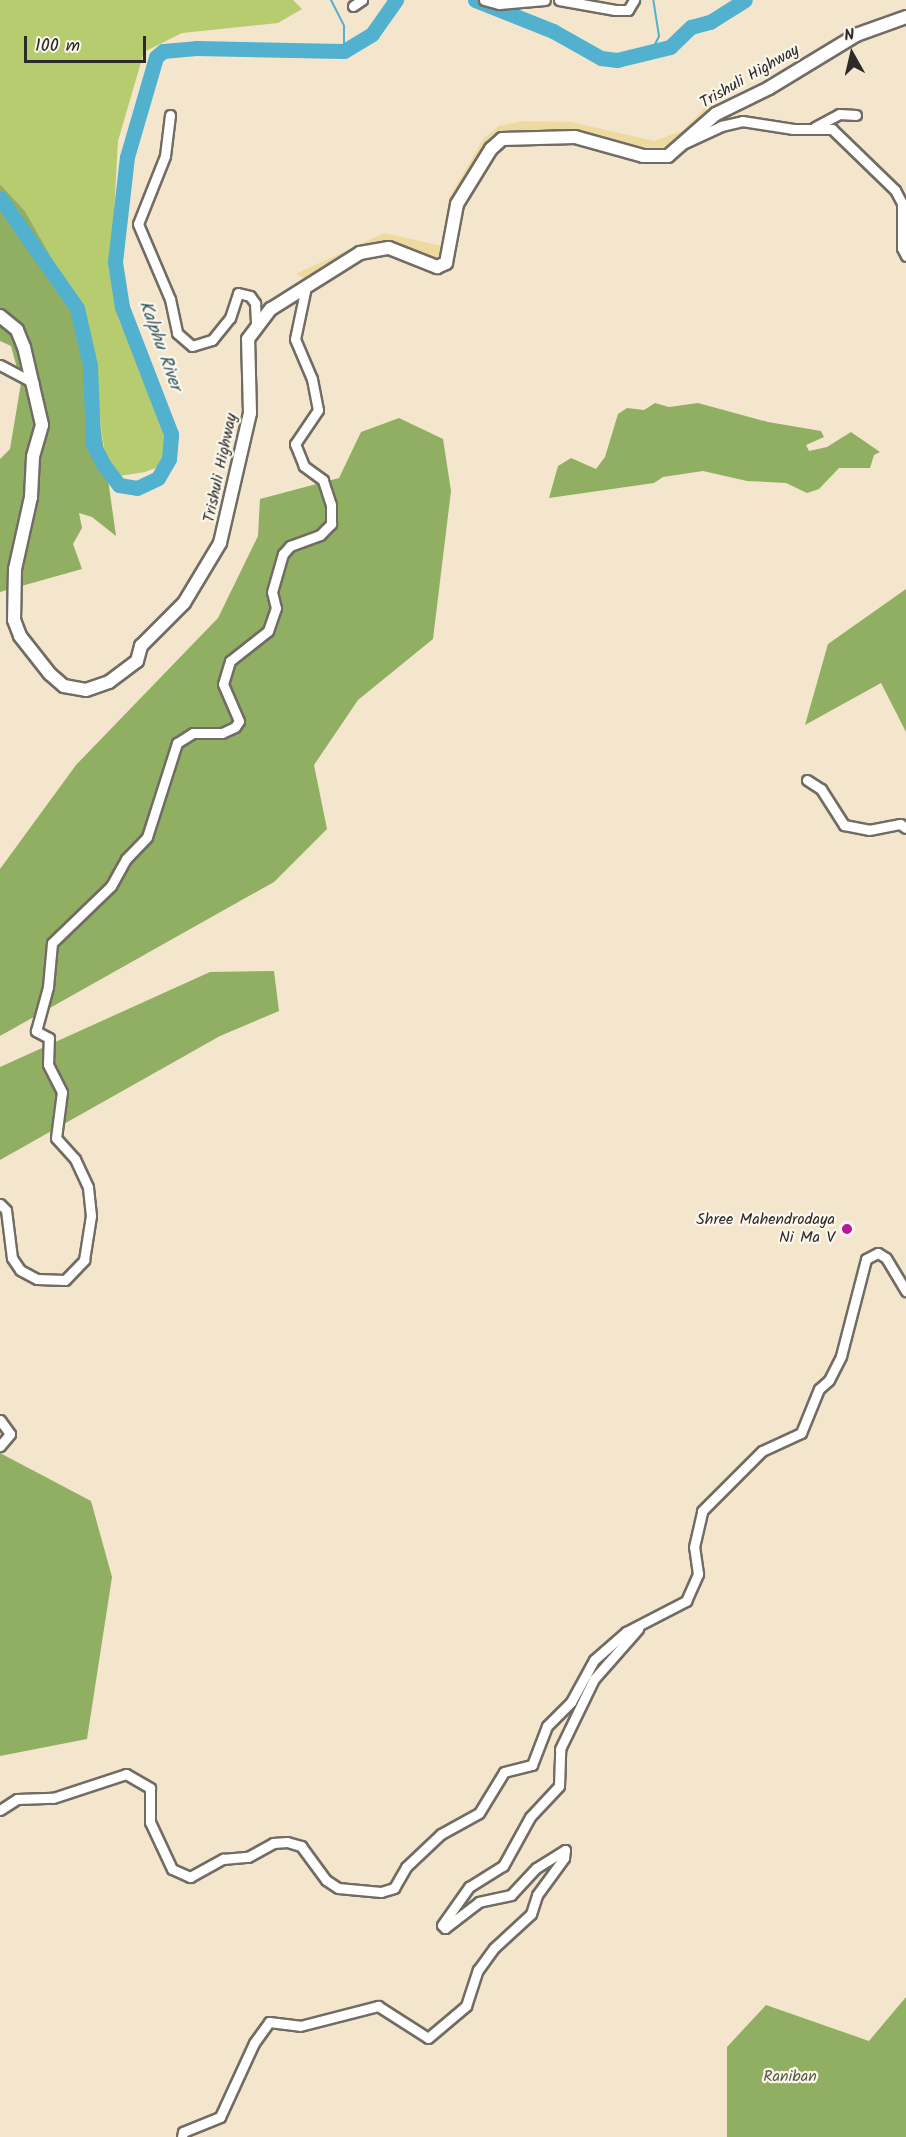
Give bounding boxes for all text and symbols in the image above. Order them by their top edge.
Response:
text: N [843,23,856,49]
scale bar [27,24,148,62]
north arrow [822,24,882,84]
text: 100 m [35,32,80,61]
street label: Trishuli Highway [697,41,803,113]
water label: Kalphu River [133,298,185,394]
street label: Trishuli Highway [200,412,242,524]
place label: Shree Mahendrodaya Ni Ma V [696,1210,835,1248]
marker: Shree Mahendrodaya Ni Ma V [840,1222,854,1236]
park label: Raniban [763,2067,817,2087]

